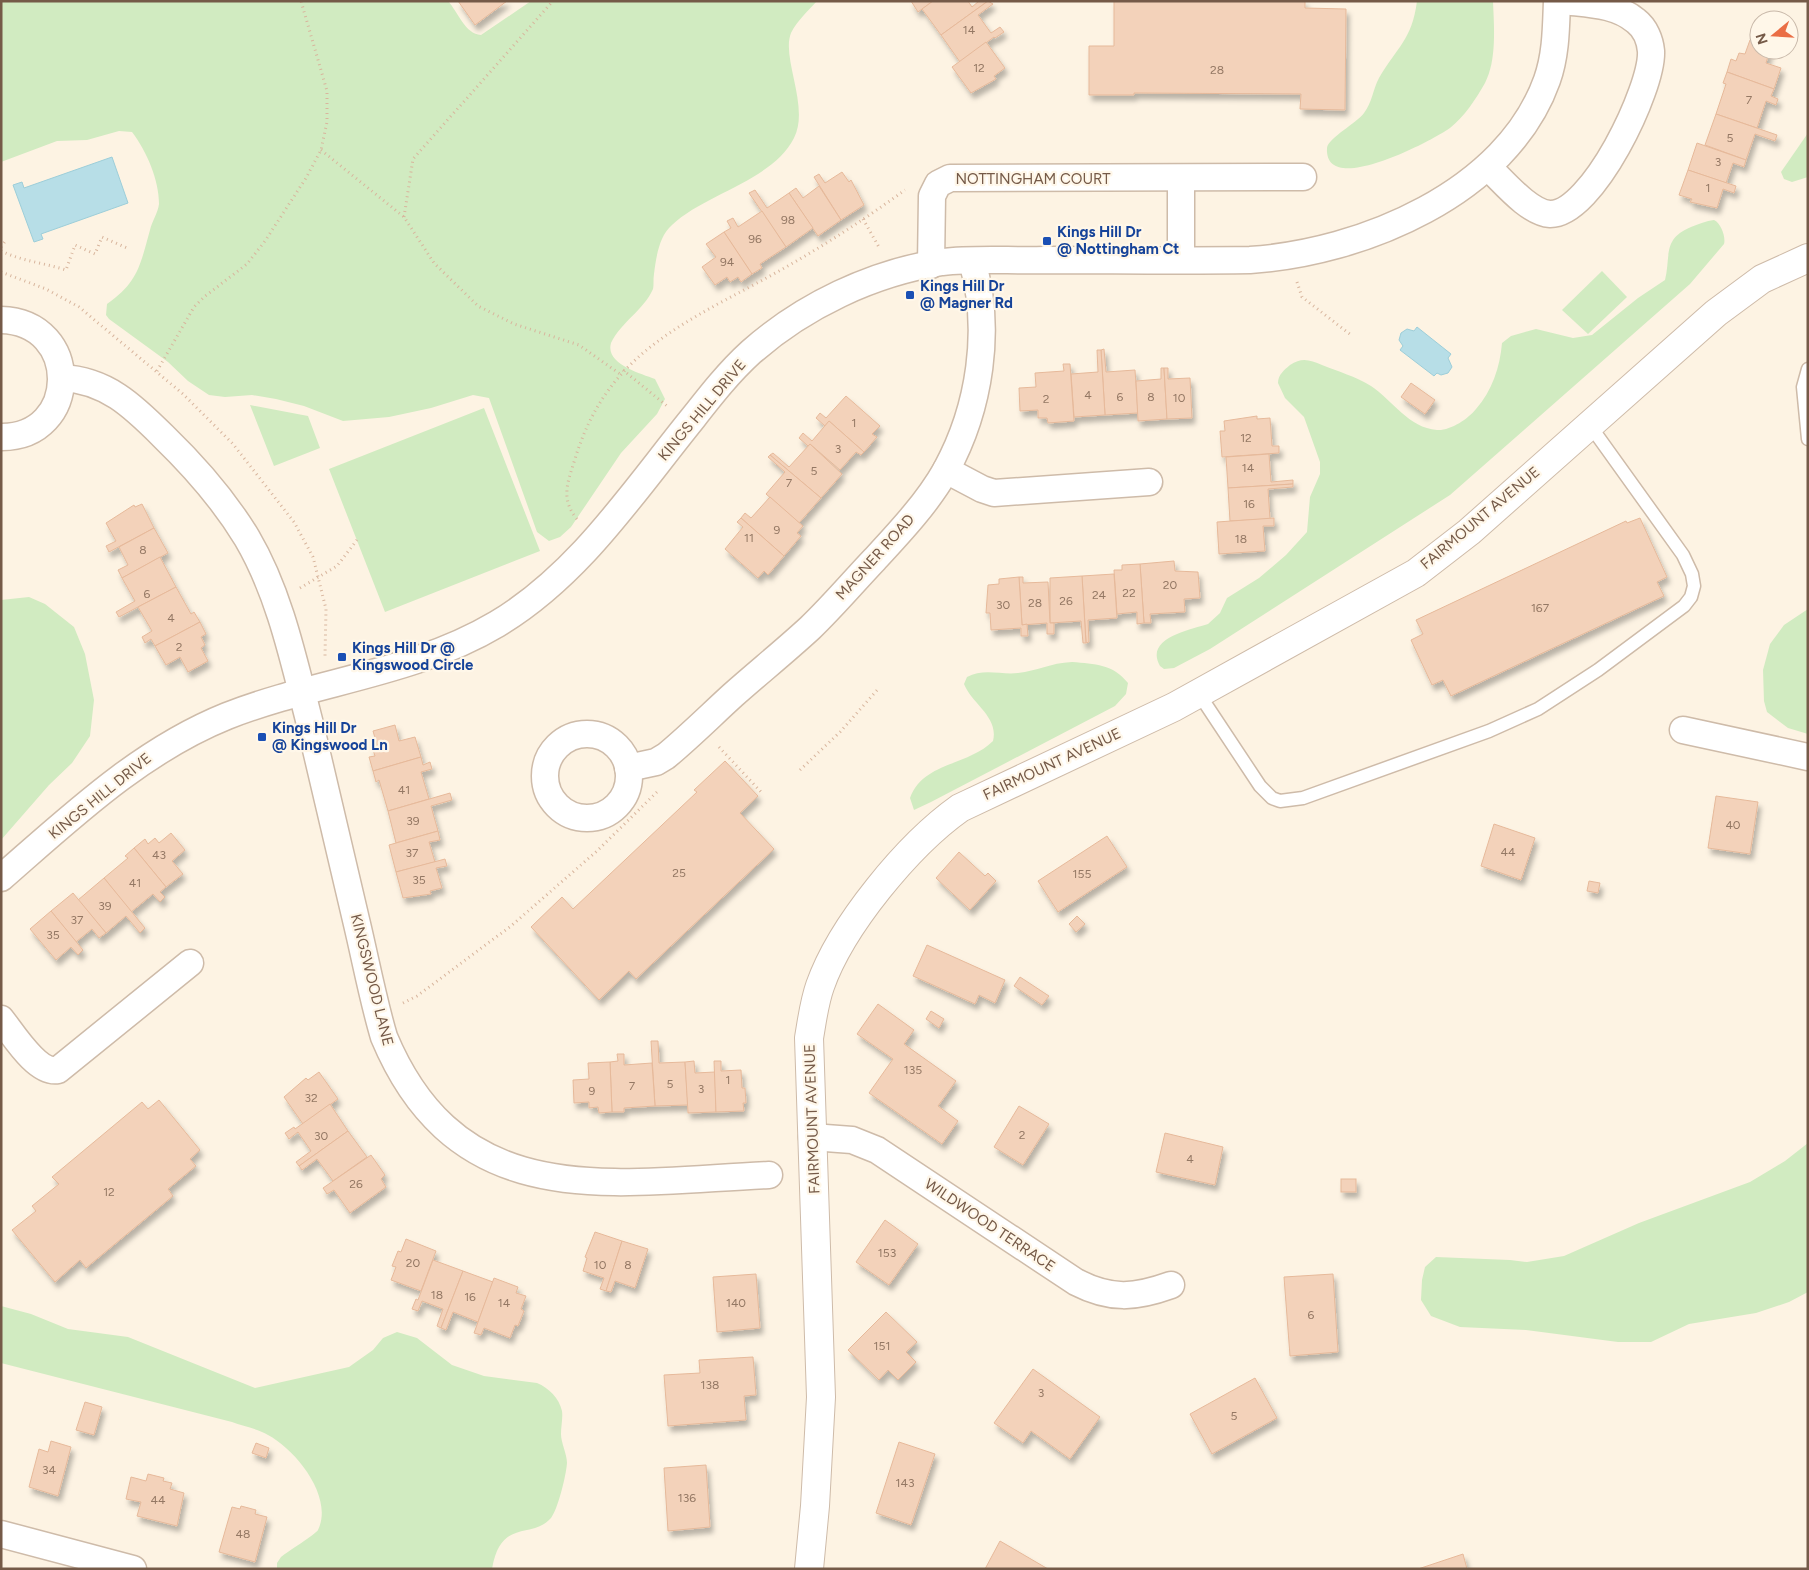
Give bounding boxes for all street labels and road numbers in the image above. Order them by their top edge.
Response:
street label: NOTTINGHAM COURT [955,170,1111,188]
street label: KINGS HILL DRIVE [654,356,750,464]
street label: FAIRMOUNT AVENUE [1417,463,1543,573]
street label: MAGNER ROAD [832,510,918,604]
street label: FAIRMOUNT AVENUE [980,724,1124,804]
street label: KINGS HILL DRIVE [45,749,155,843]
street label: KINGSWOOD LANE [347,912,397,1048]
street label: FAIRMOUNT AVENUE [800,1044,824,1194]
street label: WILDWOOD TERRACE [921,1175,1059,1275]

